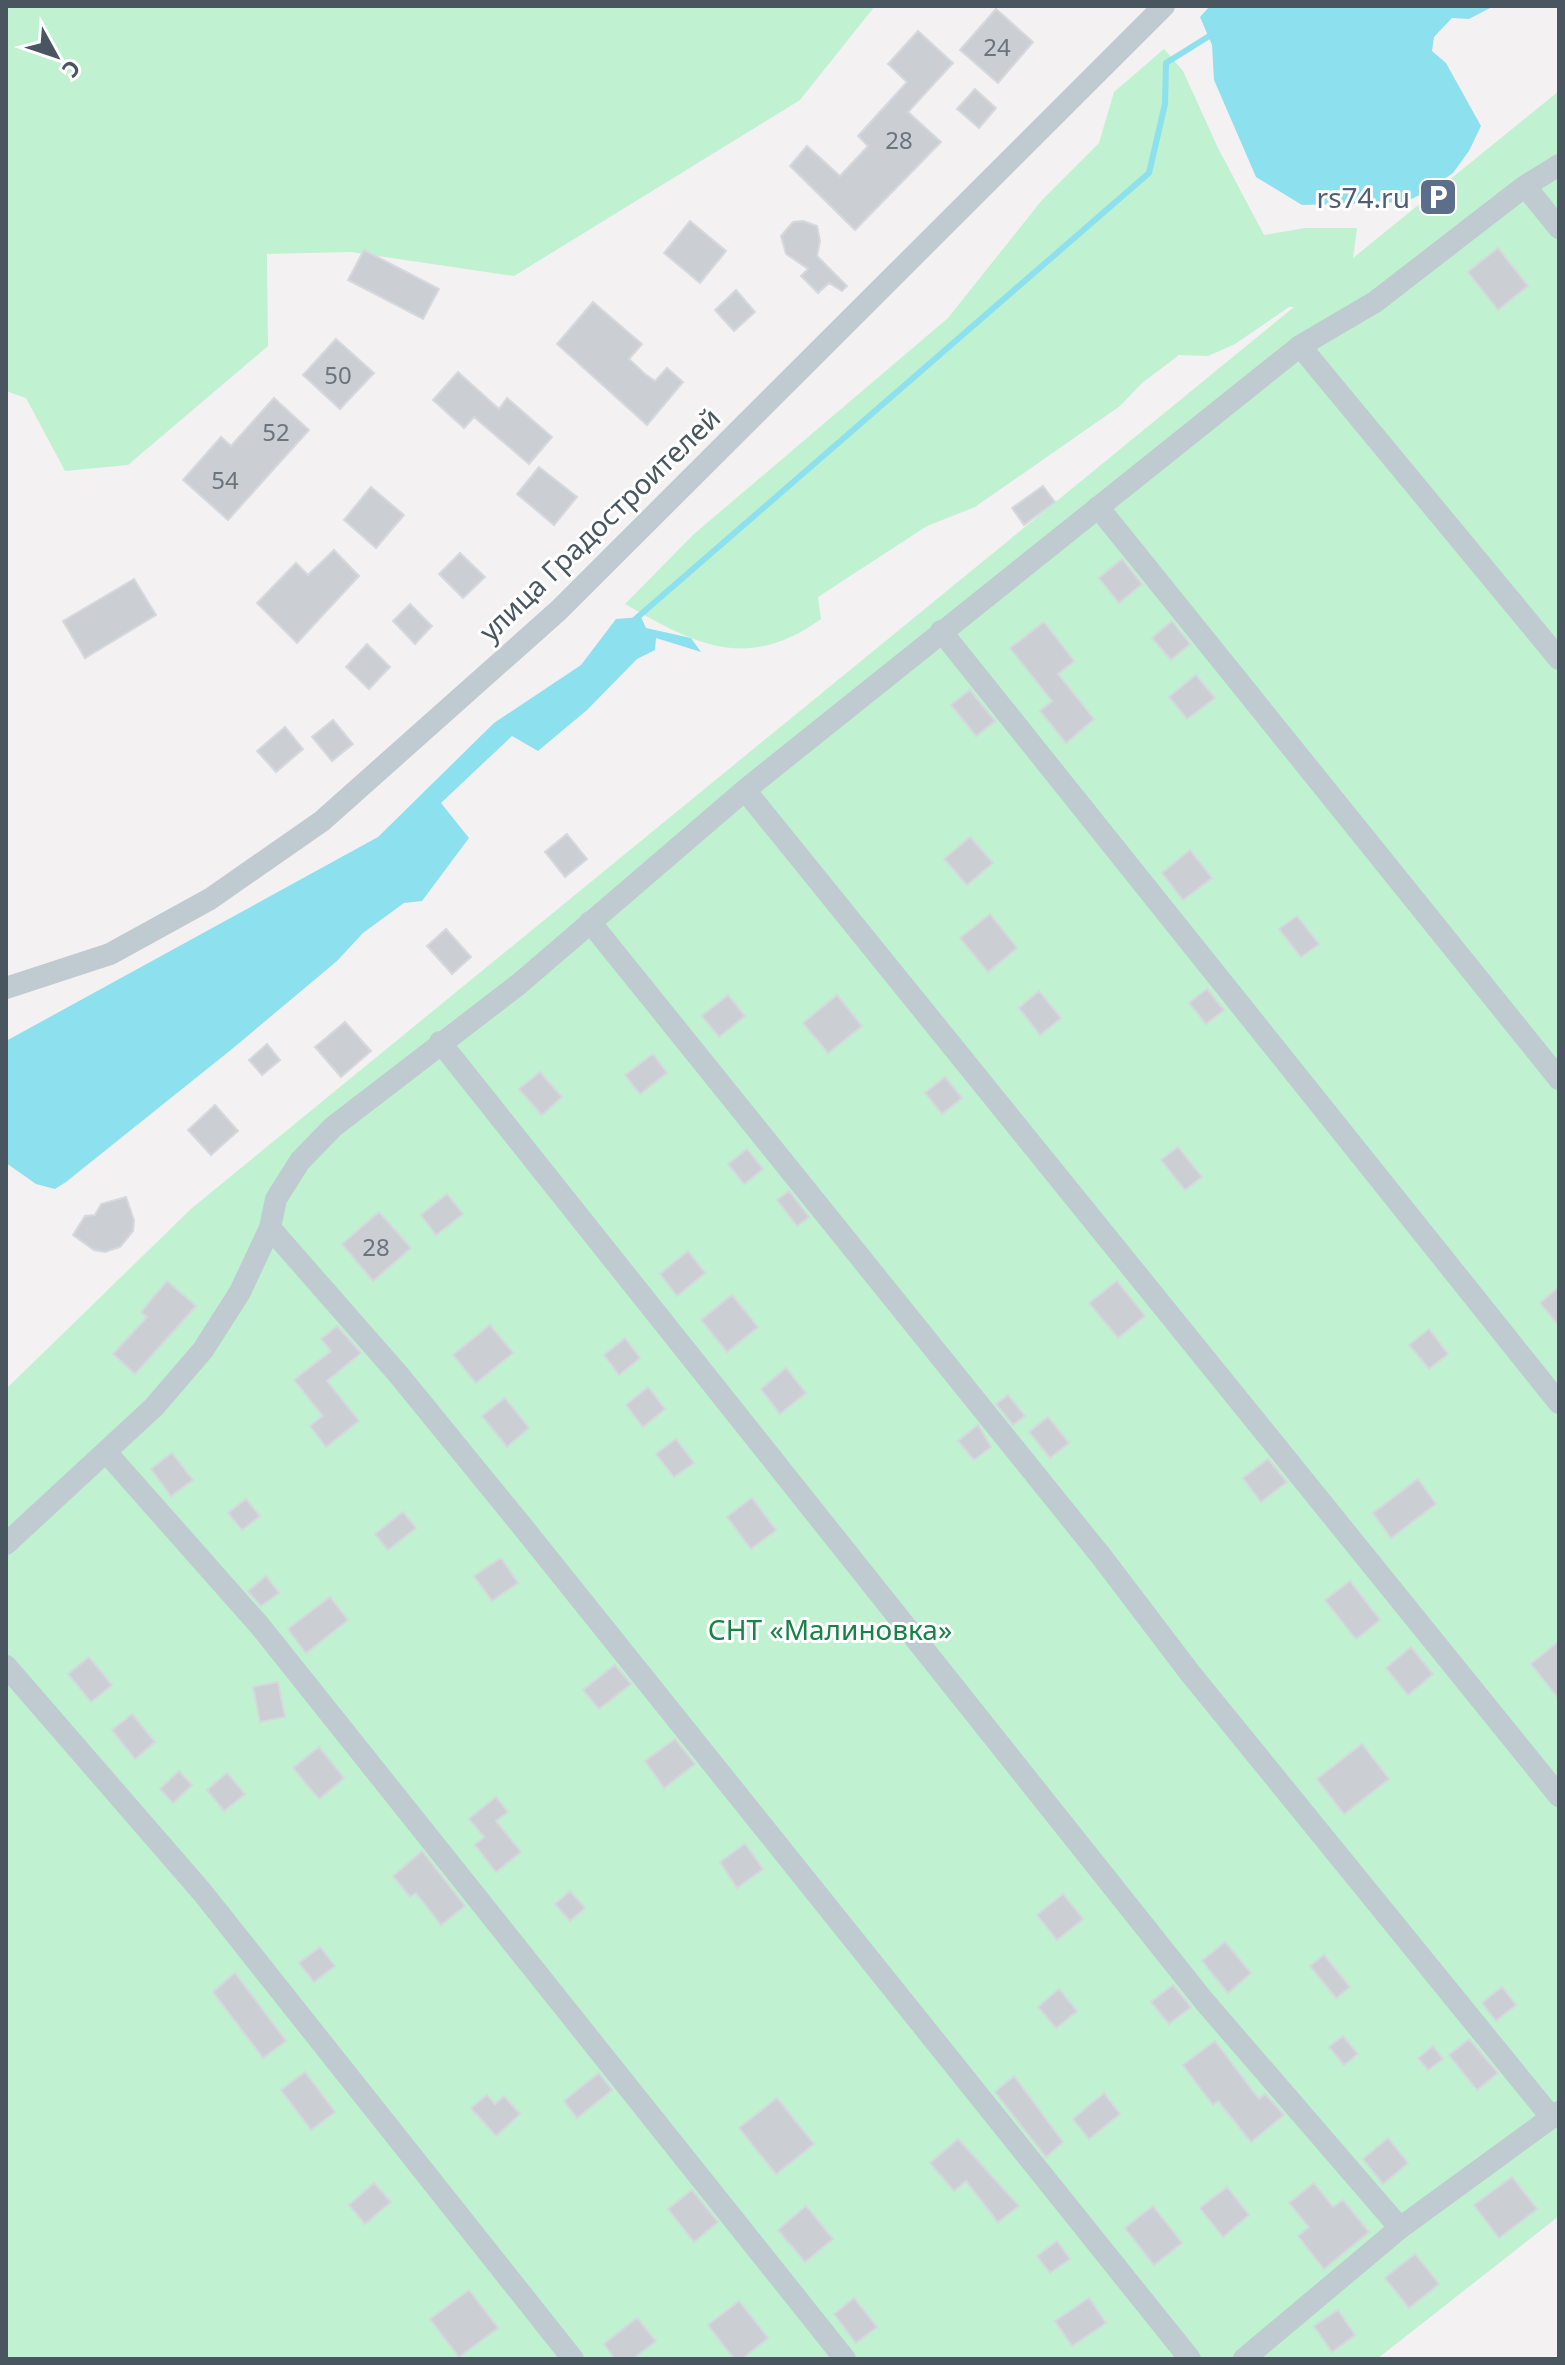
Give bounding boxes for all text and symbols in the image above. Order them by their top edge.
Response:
north arrow [16,16,96,96]
house number: 24 [983,30,1011,63]
text: С [56,54,88,85]
house number: 28 [885,123,913,156]
parking icon: rs74.ru [1417,176,1459,218]
place label: rs74.ru [1317,178,1410,216]
house number: 50 [324,358,352,391]
street label: улица Градостроителей [470,399,728,649]
house number: 52 [262,415,290,448]
house number: 54 [211,463,239,496]
house number: 28 [362,1230,390,1263]
park label: СНТ «Малиновка» [708,1610,952,1648]

